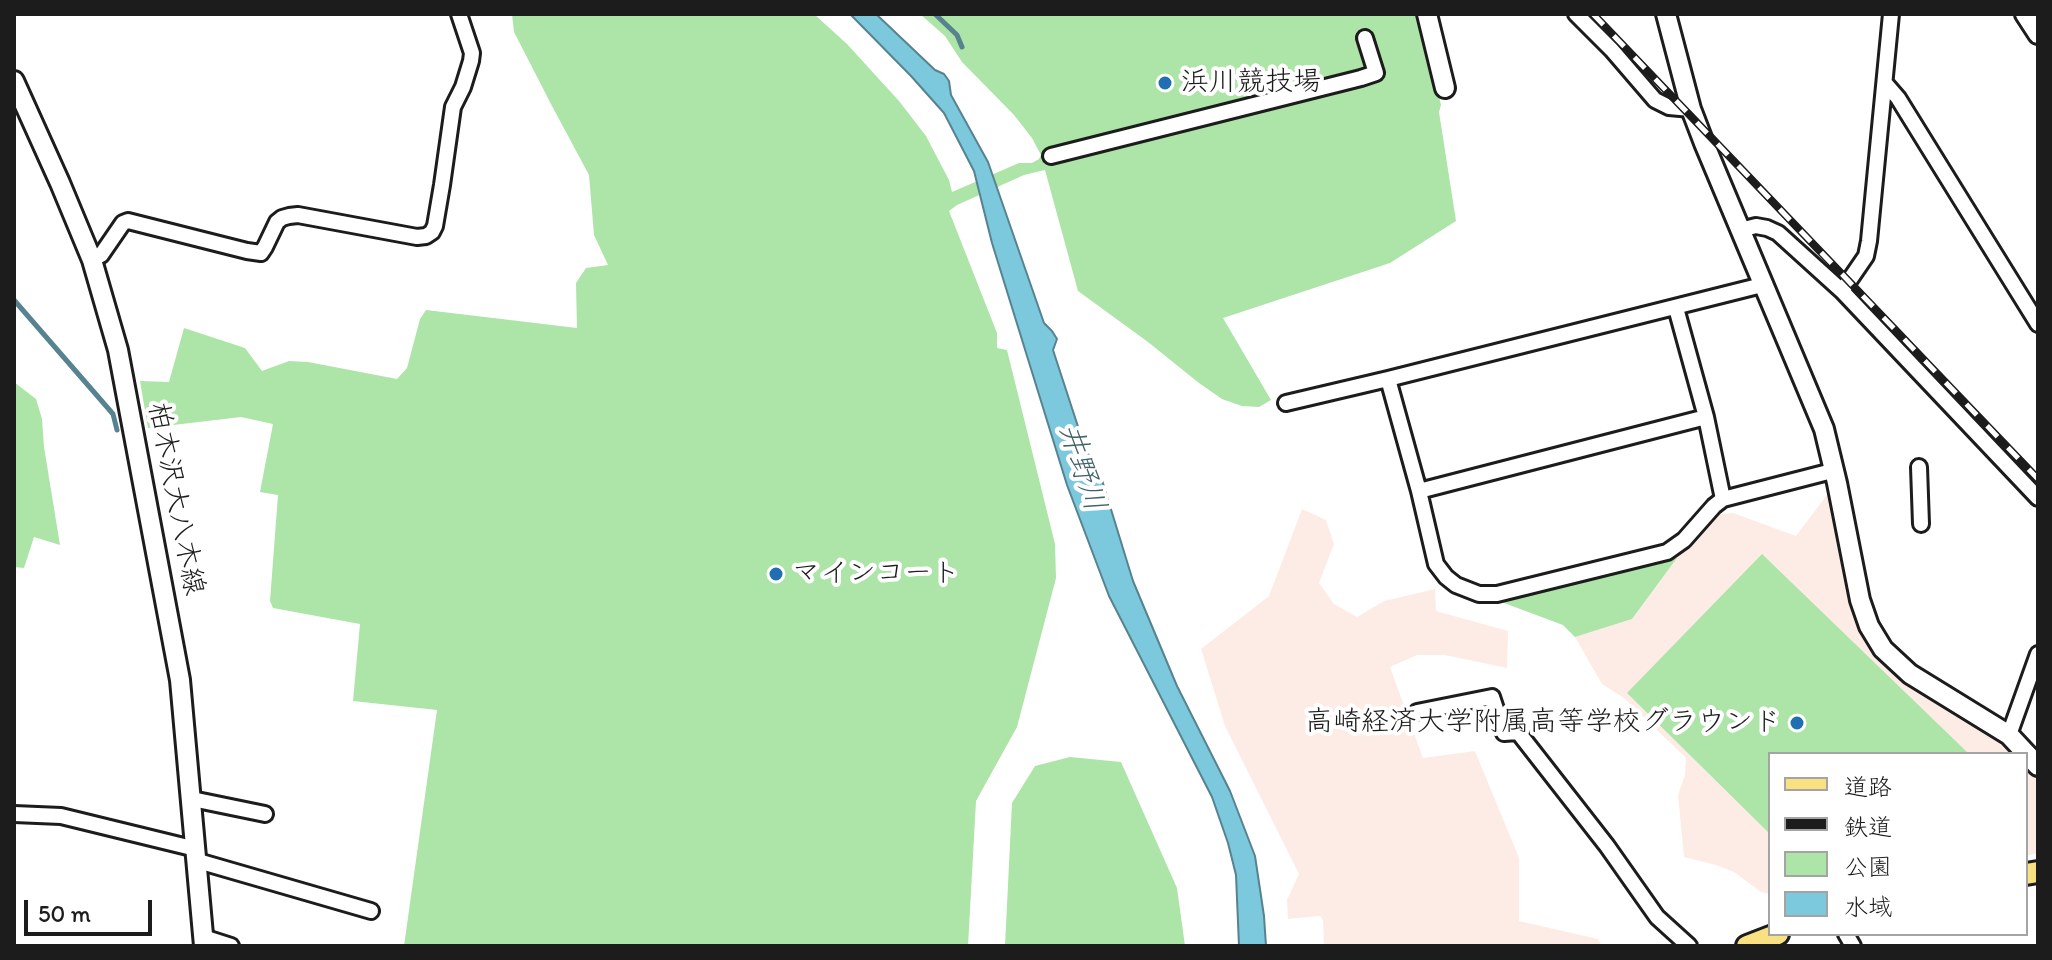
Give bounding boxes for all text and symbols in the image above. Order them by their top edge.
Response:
place label: 浜川競技場 [1181,66,1321,100]
marker: 浜川競技場 [1156,74,1174,92]
street label: 柏木沢大八木線 [140,400,210,598]
water label: 井野川 [1050,420,1112,516]
place label: マインコート [792,557,960,591]
marker: マインコート [767,565,785,583]
place label: 高崎経済大学附属高等学校グラウンド [1305,706,1781,740]
marker: 高崎経済大学附属高等学校グラウンド [1788,714,1806,732]
legend [1768,752,2028,936]
text: 道路 [1844,772,1892,801]
text: 鉄道 [1844,812,1892,841]
text: 公園 [1844,852,1892,881]
scale bar [28,884,156,934]
text: 水域 [1844,892,1892,921]
text: 50 m [38,899,91,928]

